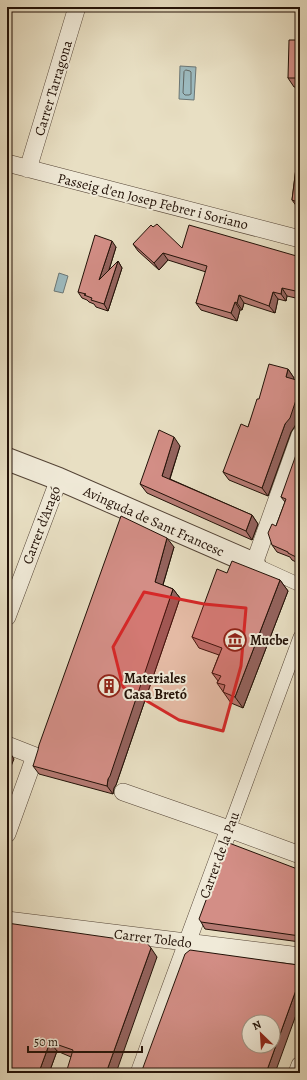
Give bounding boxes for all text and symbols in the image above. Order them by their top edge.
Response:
street label: Carrer Tarragona [30,38,77,138]
street label: Passeig d'en Josep Febrer i Soriano [56,169,250,234]
street label: Avinguda de Sant Francesc [79,481,227,561]
street label: Carrer d'Aragó [18,483,65,567]
museum icon: Mucbe [222,627,248,653]
place label: Mucbe [250,631,289,650]
place label: Materiales Casa Bretó [124,669,187,704]
building icon: Materiales Casa Bretó [96,673,122,699]
street label: Carrer de la Pau [195,809,244,901]
street label: Carrer Toledo [113,924,193,953]
north arrow [241,1014,281,1054]
text: N [250,1017,264,1034]
scale bar [28,1028,142,1054]
text: 50 m [34,1034,58,1050]

